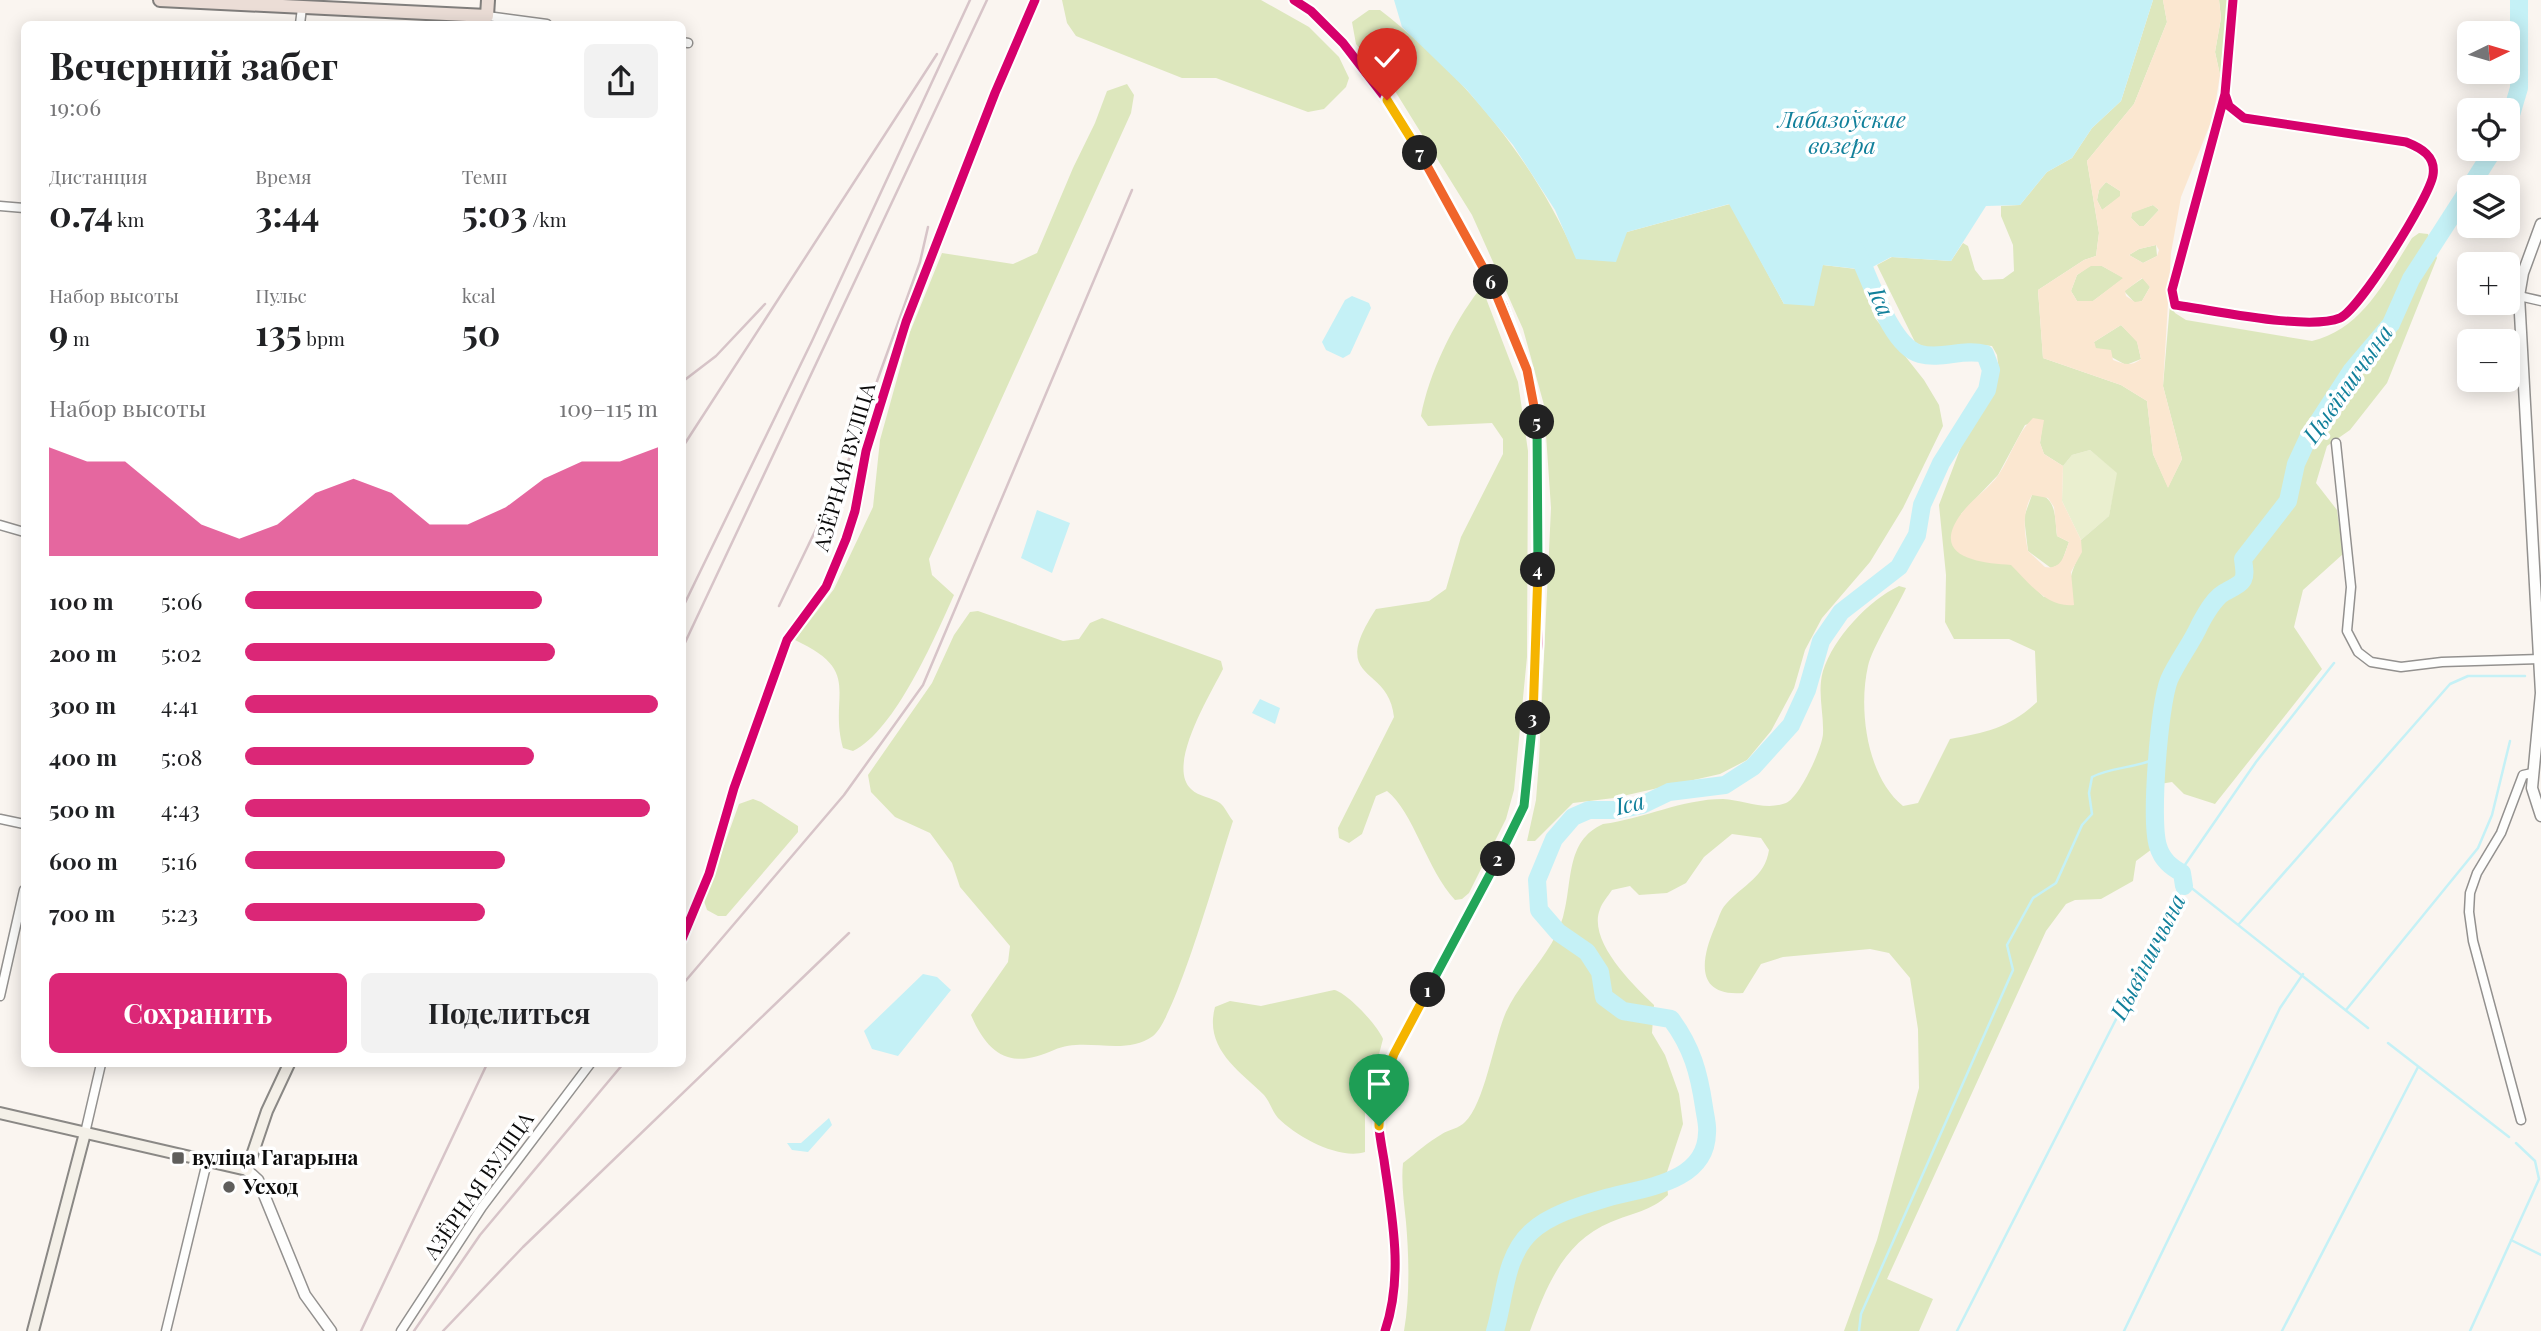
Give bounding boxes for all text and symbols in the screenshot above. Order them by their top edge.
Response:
north arrow [2457,21,2520,84]
map controls [2457,21,2520,392]
pin [1357,28,1417,100]
text: Вечерний забег [49,39,338,90]
icon: check [1368,39,1406,77]
button: share [584,44,658,118]
text: 19:06 [49,91,101,122]
button: locate [2457,98,2520,161]
water label: Лабазоўскае возера [1776,103,1906,160]
pin: 7 [1402,136,1438,170]
text: 7 [1415,139,1424,165]
text: Дистанция [49,163,147,189]
text: Время [255,163,311,189]
text: Темп [462,163,507,189]
button: layers [2457,175,2520,238]
text: 0.74 [49,189,113,236]
text: 3:44 [255,189,320,236]
text: 5:03 [462,189,528,236]
text: km [113,206,144,232]
text: /km [528,206,567,232]
button: + [2457,252,2520,315]
pin: 6 [1474,264,1508,300]
text: 6 [1485,268,1496,294]
water label: Іса [1862,281,1902,321]
text: Набор высоты [49,282,179,308]
text: Пульс [255,282,307,308]
text: kcal [462,282,496,308]
text: 9 [49,308,68,355]
text: 135 [255,308,302,355]
text: 50 [462,308,500,355]
water label: Цывіншчына [2294,318,2399,449]
text: m [68,325,90,351]
text: bpm [302,325,345,351]
button: − [2457,329,2520,392]
street label: АЗЁРНАЯ ВУЛІЦА [805,378,881,555]
text: Набор высоты [49,392,206,423]
text: 109–115 m [559,392,658,423]
pin: 5 [1520,404,1554,440]
text: 5 [1532,408,1541,434]
pin: 4 [1520,552,1556,588]
text: 4 [1532,556,1543,582]
text: 100 m [49,585,114,616]
text: 5:06 [161,585,202,616]
text: 200 m [49,637,117,668]
text: 5:02 [161,637,201,668]
text: 300 m [49,689,116,720]
text: 4:41 [161,689,198,720]
pin: 3 [1516,700,1550,736]
text: 3 [1528,704,1537,730]
text: 400 m [49,741,117,772]
text: 5:08 [161,741,202,772]
water label: Іса [1611,784,1648,821]
text: 500 m [49,793,115,824]
text: 4:43 [161,793,200,824]
pin: 2 [1480,842,1516,876]
text: 600 m [49,845,118,876]
text: 5:16 [161,845,197,876]
text: 2 [1493,845,1502,871]
water label: Цывіншчына [2101,888,2192,1026]
text: 700 m [49,897,115,928]
text: 5:23 [161,897,198,928]
pin: 1 [1410,972,1446,1007]
button: Сохранить [49,973,347,1053]
button: Поделиться [361,973,658,1053]
text: 1 [1424,976,1431,1002]
pin [1349,1054,1409,1126]
icon: arrive [1360,1065,1398,1103]
street label: АЗЁРНАЯ ВУЛІЦА [416,1105,539,1265]
place label: вуліца Гагарына [192,1142,359,1170]
marker: вуліца Гагарына [170,1150,186,1166]
place label: Усход [242,1171,299,1199]
marker: Усход [221,1179,237,1195]

